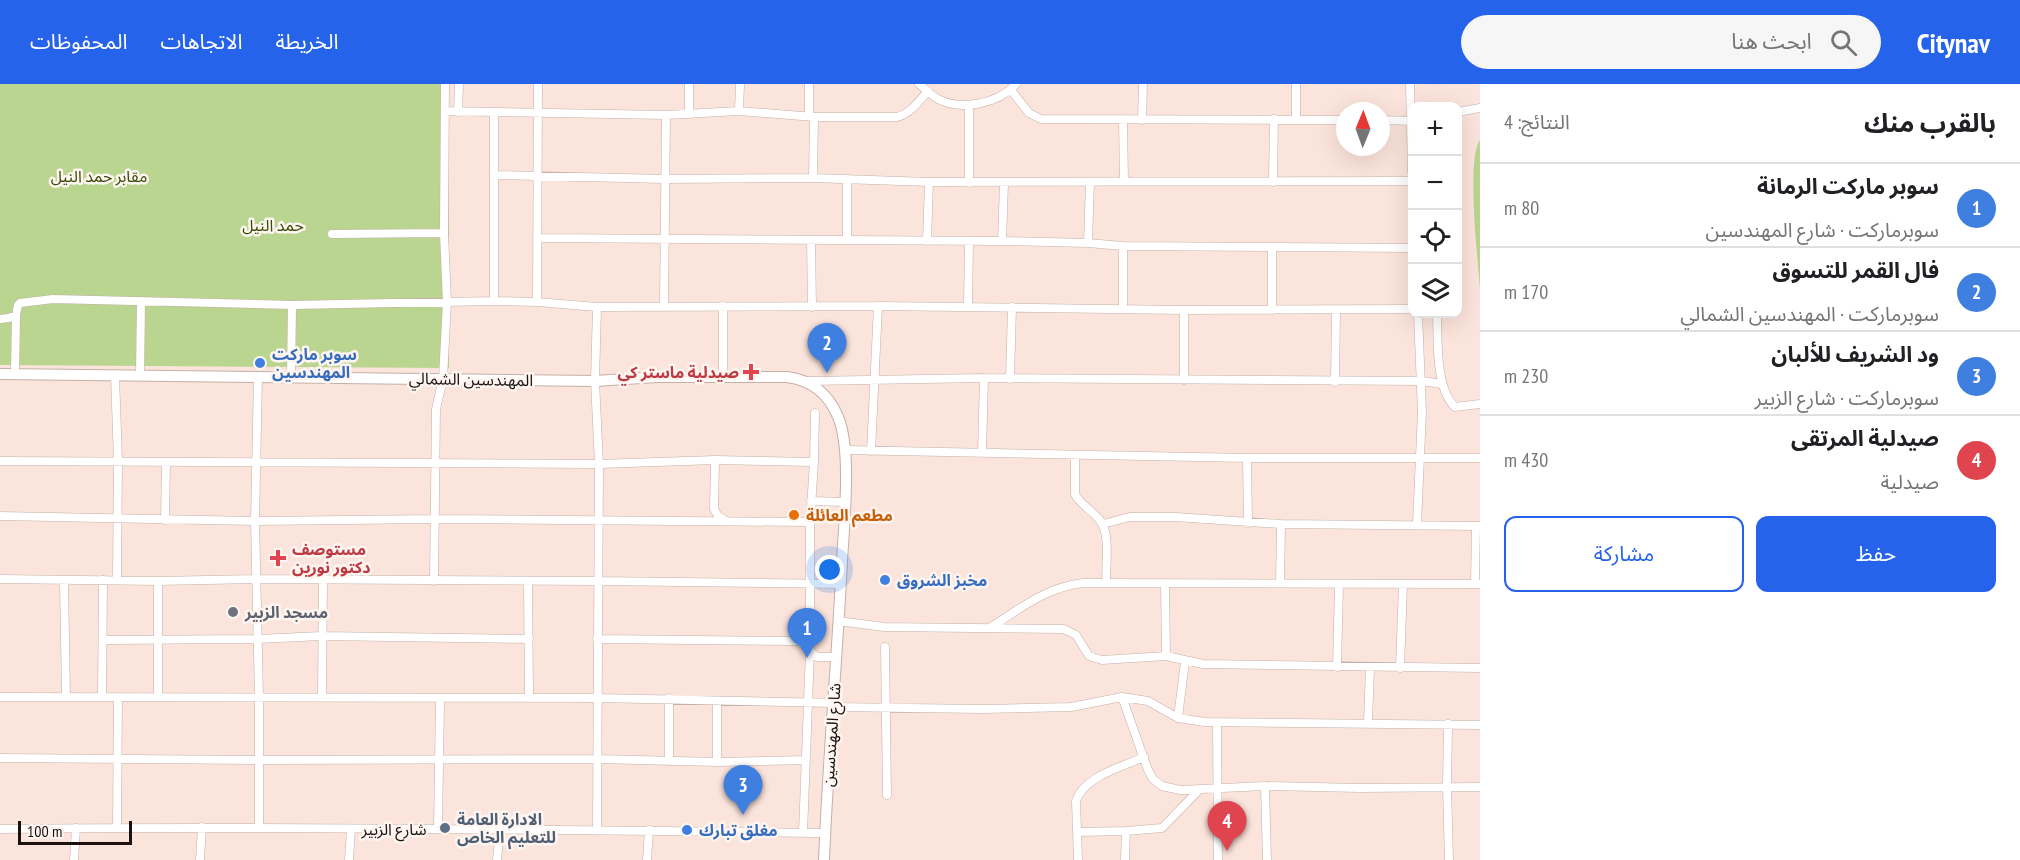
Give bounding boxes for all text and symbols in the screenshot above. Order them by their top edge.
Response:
search box [1461,15,1881,69]
text: Citynav [1917,24,1990,61]
icon: search [1827,26,1860,59]
text: ابحث هنا [1731,27,1812,55]
text: المحفوظات [30,28,127,55]
text: الاتجاهات [160,28,242,55]
text: الخريطة [275,28,338,55]
north arrow [1336,102,1390,156]
map controls [1408,102,1462,318]
button: + [1408,102,1462,156]
text: بالقرب منك [1864,106,1996,139]
text: النتائج: 4 [1504,109,1570,135]
button: − [1408,156,1462,210]
park label: مقابر حمد النيل [51,166,147,186]
text: سوبر ماركت الرمانة [1757,172,1939,200]
text: 80 m [1504,195,1539,221]
text: 1 [1972,195,1981,221]
button: locate [1408,210,1462,264]
park label: حمد النيل [242,215,304,235]
text: سوبرماركت · شارع المهندسين [1706,217,1939,243]
text: فال القمر للتسوق [1772,256,1939,284]
button: layers [1408,264,1462,318]
text: 170 m [1504,279,1548,305]
text: 2 [1972,279,1981,305]
text: سوبرماركت · المهندسين الشمالي [1680,301,1939,327]
pin: 2 [808,324,846,373]
text: ود الشريف للألبان [1771,340,1939,368]
place label: سوبر ماركت المهندسين [272,344,357,382]
marker: سوبر ماركت المهندسين [253,356,267,370]
place label: صيدلية ماستر كي [618,362,739,386]
text: 230 m [1504,363,1548,389]
text: 3 [1972,363,1981,389]
marker: صيدلية ماستر كي [744,365,758,379]
street label: المهندسين الشمالي [409,368,533,393]
text: سوبرماركت · شارع الزبير [1754,385,1939,411]
text: صيدلية المرتقى [1791,424,1939,452]
text: 430 m [1504,447,1548,473]
text: 4 [1972,447,1981,473]
text: صيدلية [1880,469,1939,495]
place label: مطعم العائلة [806,505,893,528]
marker: مطعم العائلة [787,508,801,522]
button: مشاركة [1504,516,1744,592]
button: حفظ [1756,516,1996,592]
place label: مستوصف دكتور نورين [292,539,370,577]
marker: مستوصف دكتور نورين [269,549,287,567]
your location [815,555,844,584]
place label: مخبز الشروق [897,570,987,590]
marker: مخبز الشروق [878,573,892,587]
place label: مسجد الزبير [244,602,328,622]
marker: مسجد الزبير [226,605,240,619]
pin: 1 [788,608,826,658]
street label: شارع المهندسين [817,682,848,788]
pin: 3 [724,766,762,815]
pin: 4 [1208,802,1246,851]
place label: الادارة العامة للتعليم الخاص [457,809,556,850]
scale bar [18,818,132,846]
street label: شارع الزبير [360,819,427,842]
place label: مغلق تبارك [699,820,778,841]
text: 100 m [27,821,62,841]
marker: الادارة العامة للتعليم الخاص [438,821,452,835]
marker: مغلق تبارك [680,823,694,837]

